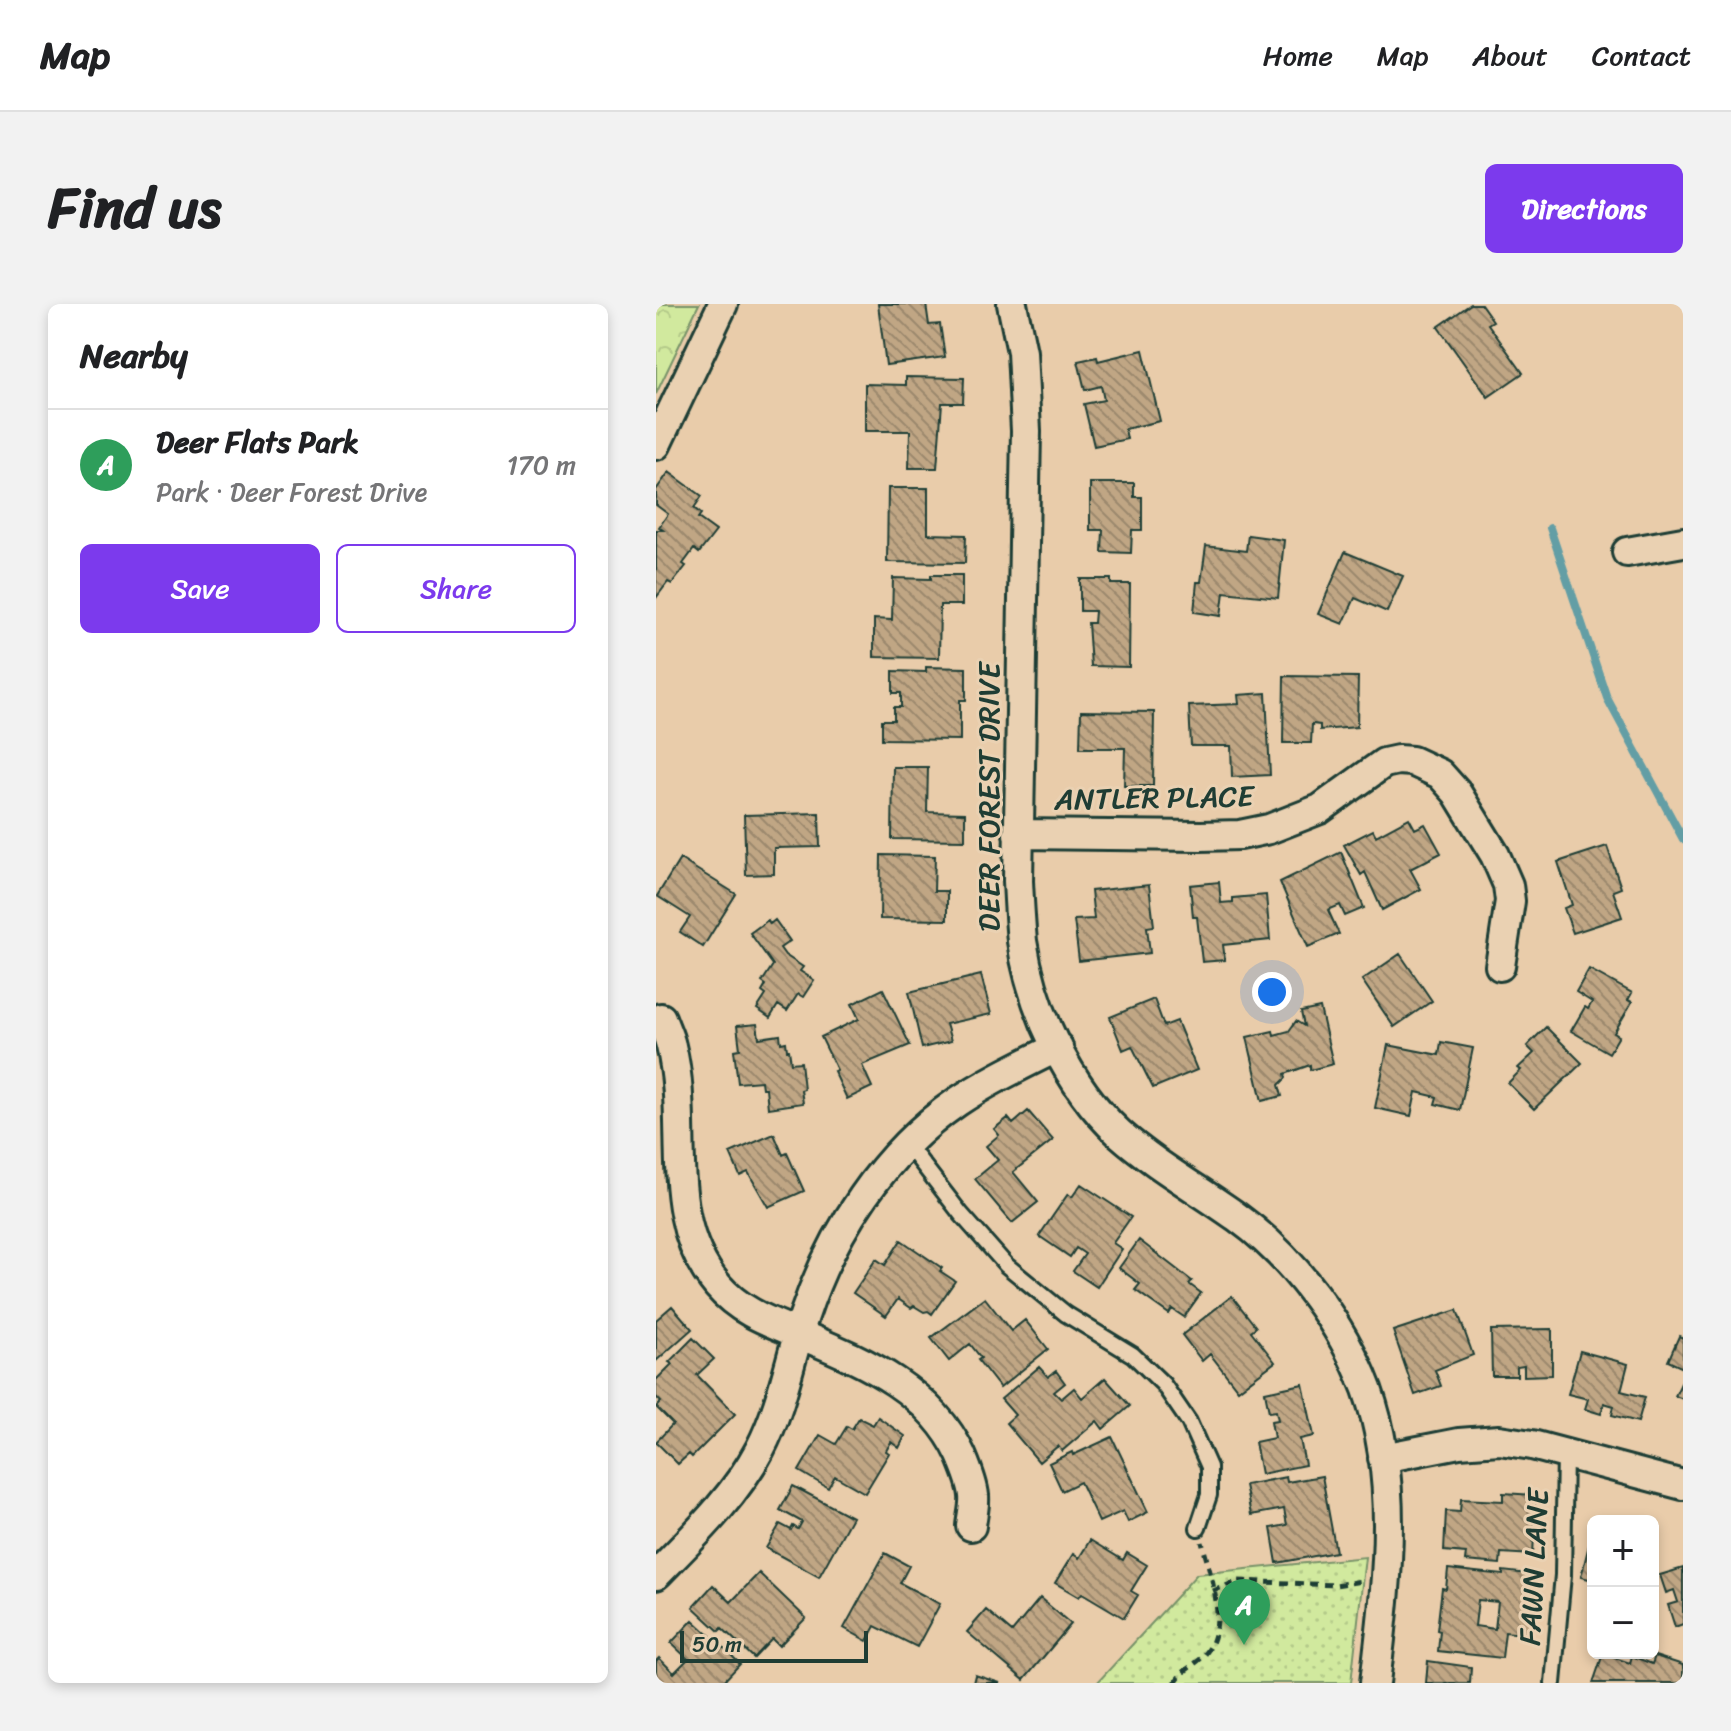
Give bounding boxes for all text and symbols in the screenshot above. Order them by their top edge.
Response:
text: Map [40,22,110,89]
text: Home [1263,31,1333,80]
text: Map [1377,31,1428,80]
text: About [1472,31,1548,80]
text: Contact [1592,31,1691,80]
text: Find us [48,159,221,258]
button: Directions [1485,164,1683,253]
text: Nearby [80,326,188,386]
text: Deer Flats Park [156,415,359,469]
text: A [97,442,115,488]
text: 170 m [507,442,576,488]
text: Park · Deer Forest Drive [156,469,427,515]
button: Save [80,544,320,633]
button: Share [336,544,576,633]
street label: DEER FOREST DRIVE [962,660,1016,932]
street label: ANTLER PLACE [1053,769,1256,827]
your location [1252,972,1292,1012]
street label: FAWN LANE [1503,1485,1565,1647]
map controls [1587,1515,1659,1659]
button: + [1587,1515,1659,1587]
pin: A [1218,1579,1270,1645]
button: − [1587,1587,1659,1659]
text: 50 m [692,1625,742,1664]
scale bar [680,1627,868,1663]

